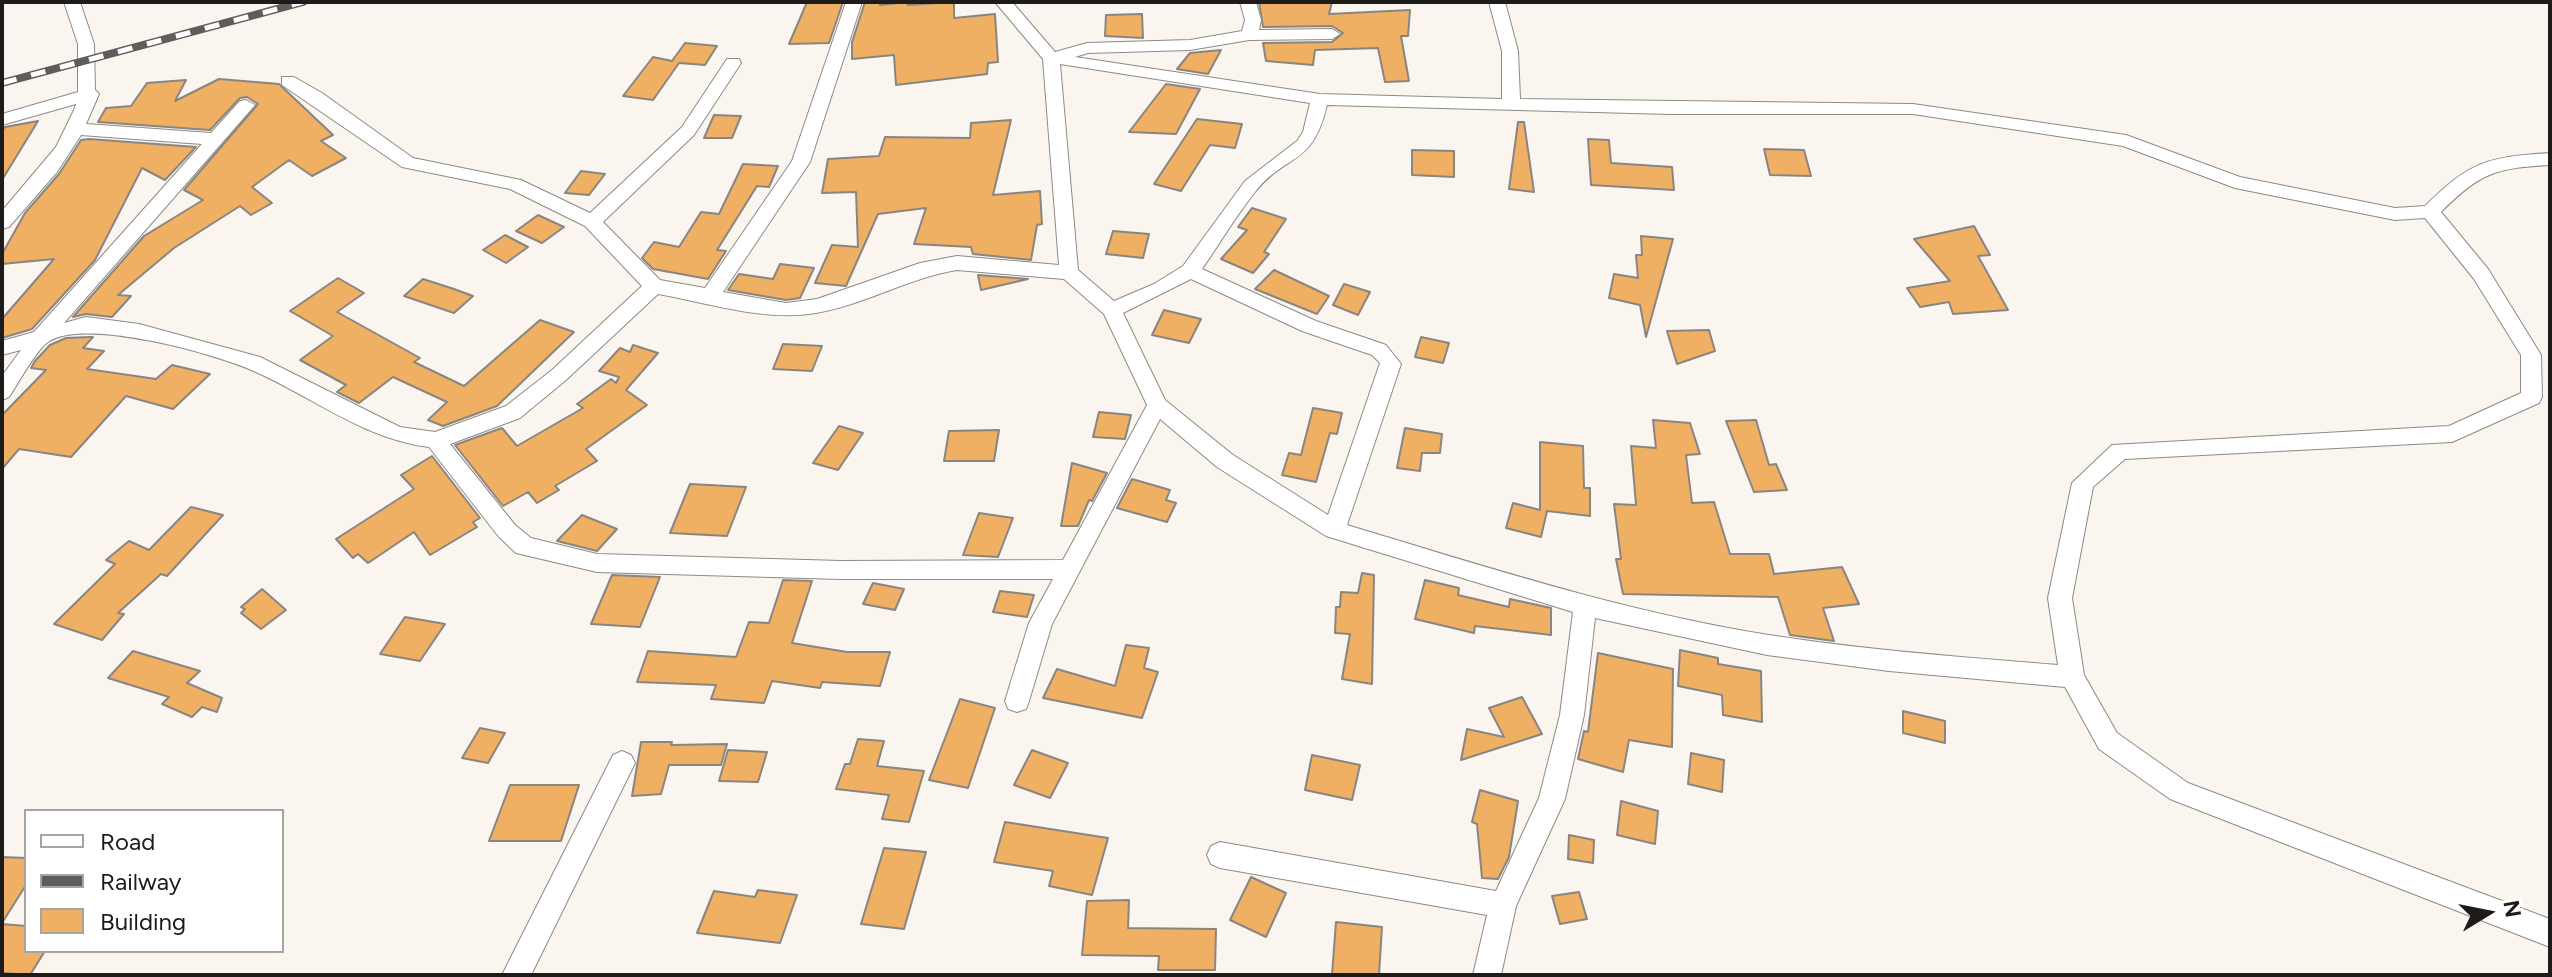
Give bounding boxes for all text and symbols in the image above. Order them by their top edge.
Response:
legend [24,809,284,953]
text: Road [100,827,155,856]
text: Railway [100,867,181,896]
north arrow [2448,873,2528,953]
text: N [2497,898,2527,919]
text: Building [100,907,186,936]

